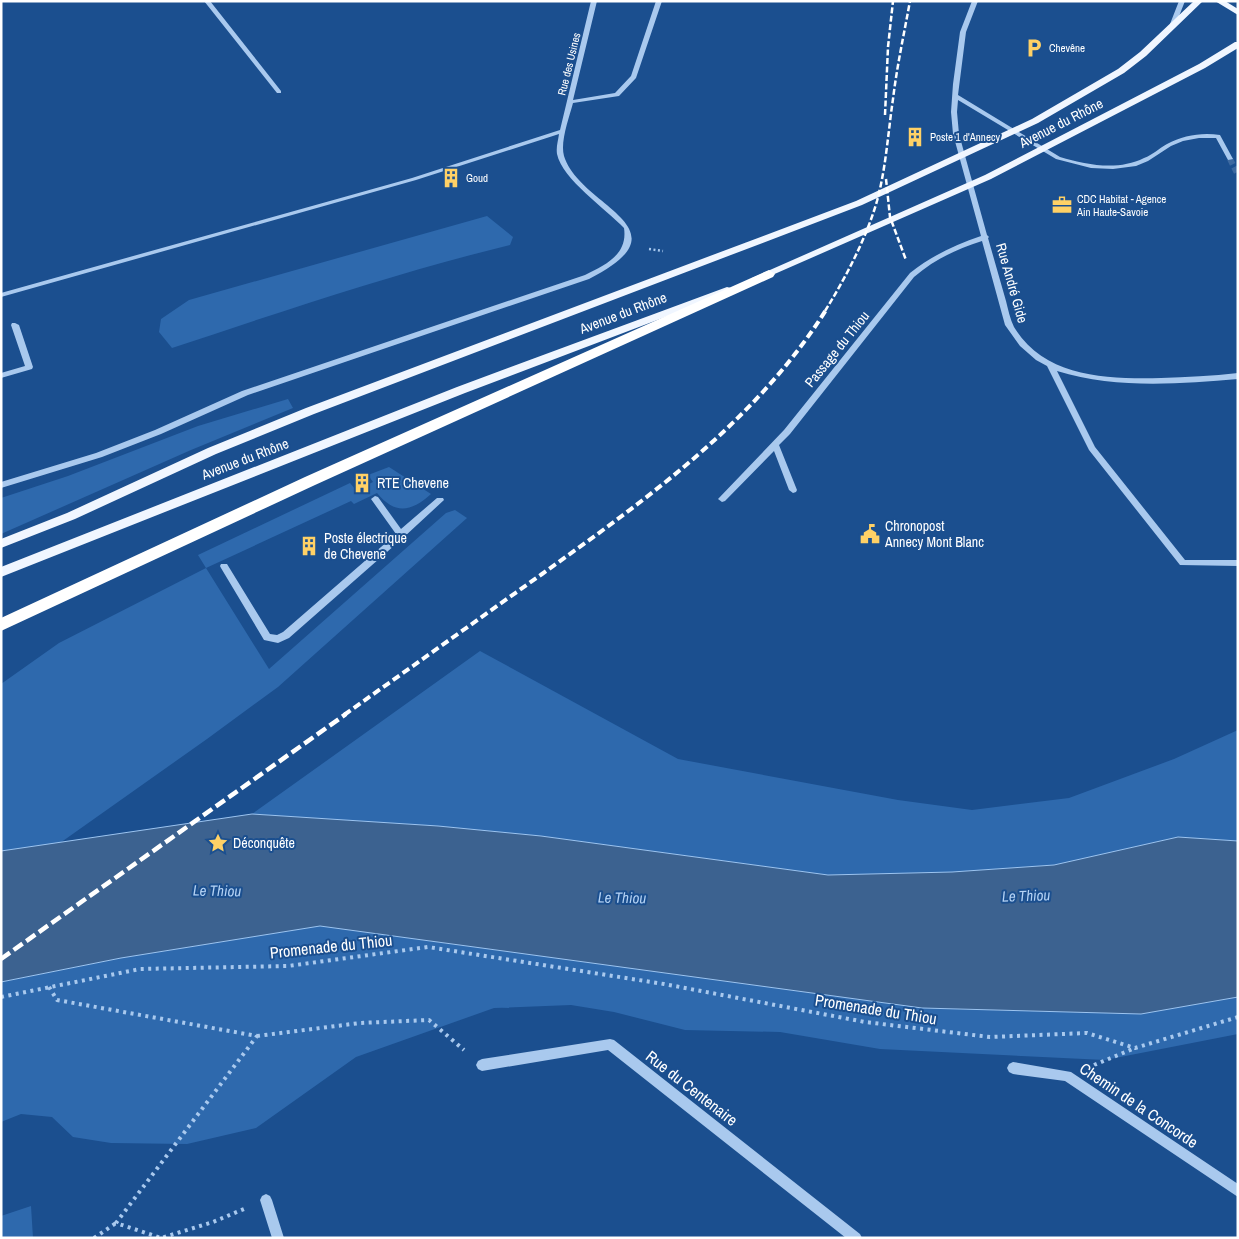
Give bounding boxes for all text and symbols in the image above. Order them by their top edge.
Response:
street label: Rue des Usines [554,31,584,97]
parking icon: Chevêne [1023,37,1045,59]
place label: Chevêne [1049,41,1085,55]
street label: Avenue du Rhône [1015,94,1106,152]
building icon: Poste 1 d'Annecy [904,126,926,148]
place label: Poste 1 d'Annecy [930,130,1000,144]
building icon: Goud [440,167,462,189]
place label: Goud [466,171,488,185]
place label: CDC Habitat - Agence Ain Haute-Savoie [1076,192,1166,219]
office icon: CDC Habitat - Agence Ain Haute-Savoie [1051,194,1073,216]
street label: Rue André Gide [992,241,1032,325]
street label: Avenue du Rhône [576,288,669,338]
street label: Passage du Thiou [801,307,873,391]
street label: Avenue du Rhône [198,434,291,484]
building icon: RTE Chevene [351,472,373,494]
place label: RTE Chevene [377,474,449,492]
place label: Chronopost Annecy Mont Blanc [884,517,984,551]
public building icon: Chronopost Annecy Mont Blanc [859,523,881,545]
place label: Poste électrique de Chevene [324,529,407,563]
building icon: Poste électrique de Chevene [298,535,320,557]
place icon: Déconquête [207,832,229,854]
place label: Déconquête [233,834,295,852]
water label: Le Thiou [193,880,241,901]
water label: Le Thiou [1001,884,1051,907]
water label: Le Thiou [598,887,646,908]
street label: Promenade du Thiou [269,929,393,963]
street label: Promenade du Thiou [814,989,938,1029]
street label: Rue du Centenaire [642,1045,742,1131]
street label: Chemin de la Concorde [1075,1057,1203,1153]

